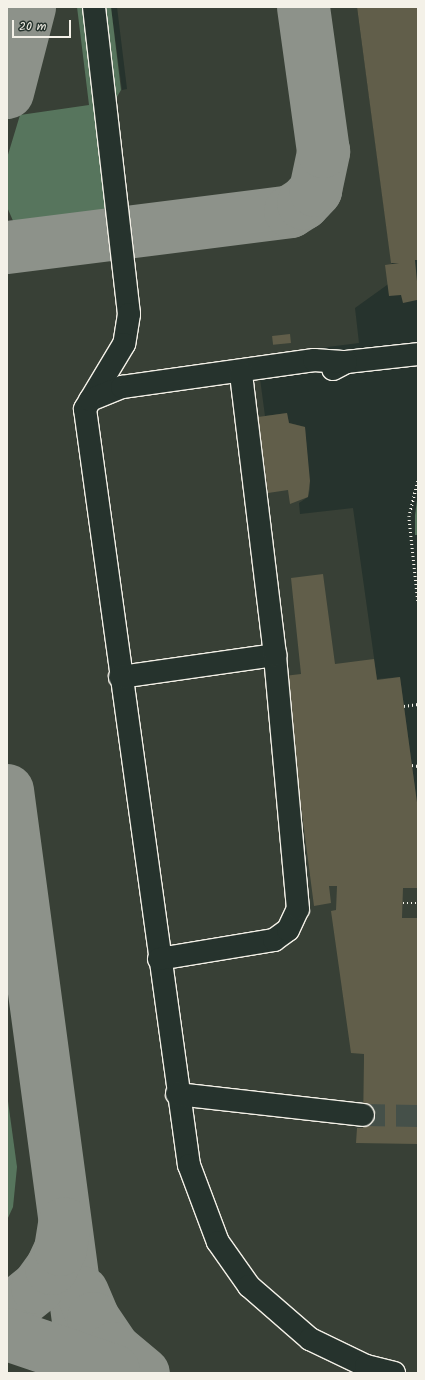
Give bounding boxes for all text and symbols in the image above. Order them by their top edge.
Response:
scale bar [14,12,73,38]
text: 20 m [19,17,46,36]

